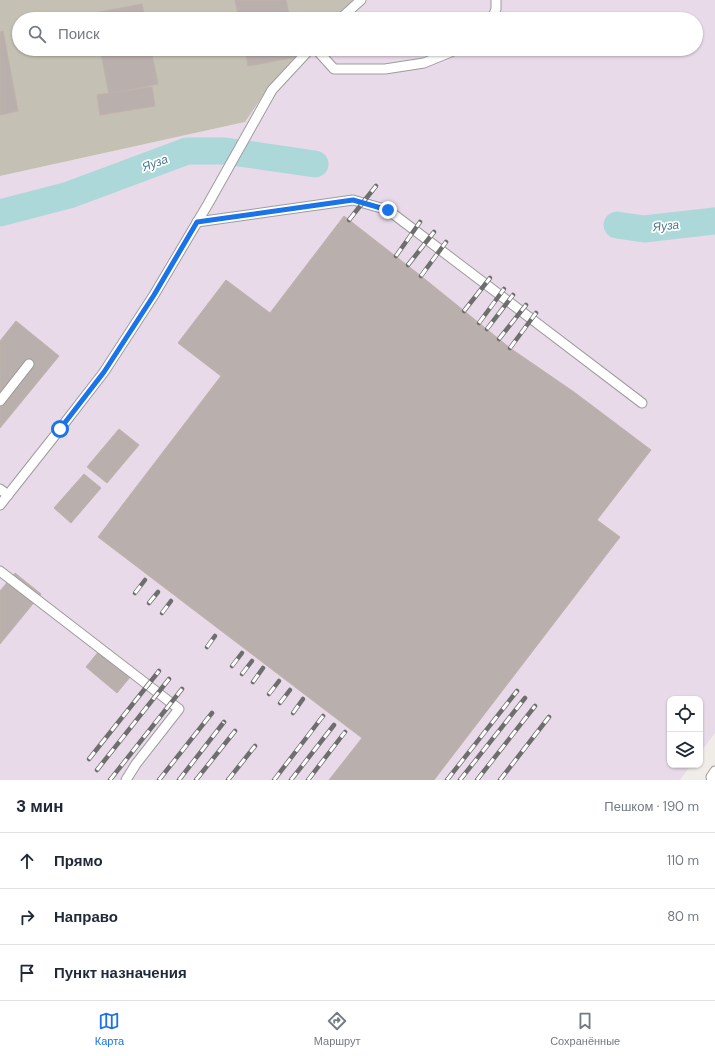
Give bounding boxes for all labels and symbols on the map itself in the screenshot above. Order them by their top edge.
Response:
water label: Яуза [139,151,170,175]
route end [379,201,397,219]
water label: Яуза [651,217,680,235]
route start [51,420,69,438]

